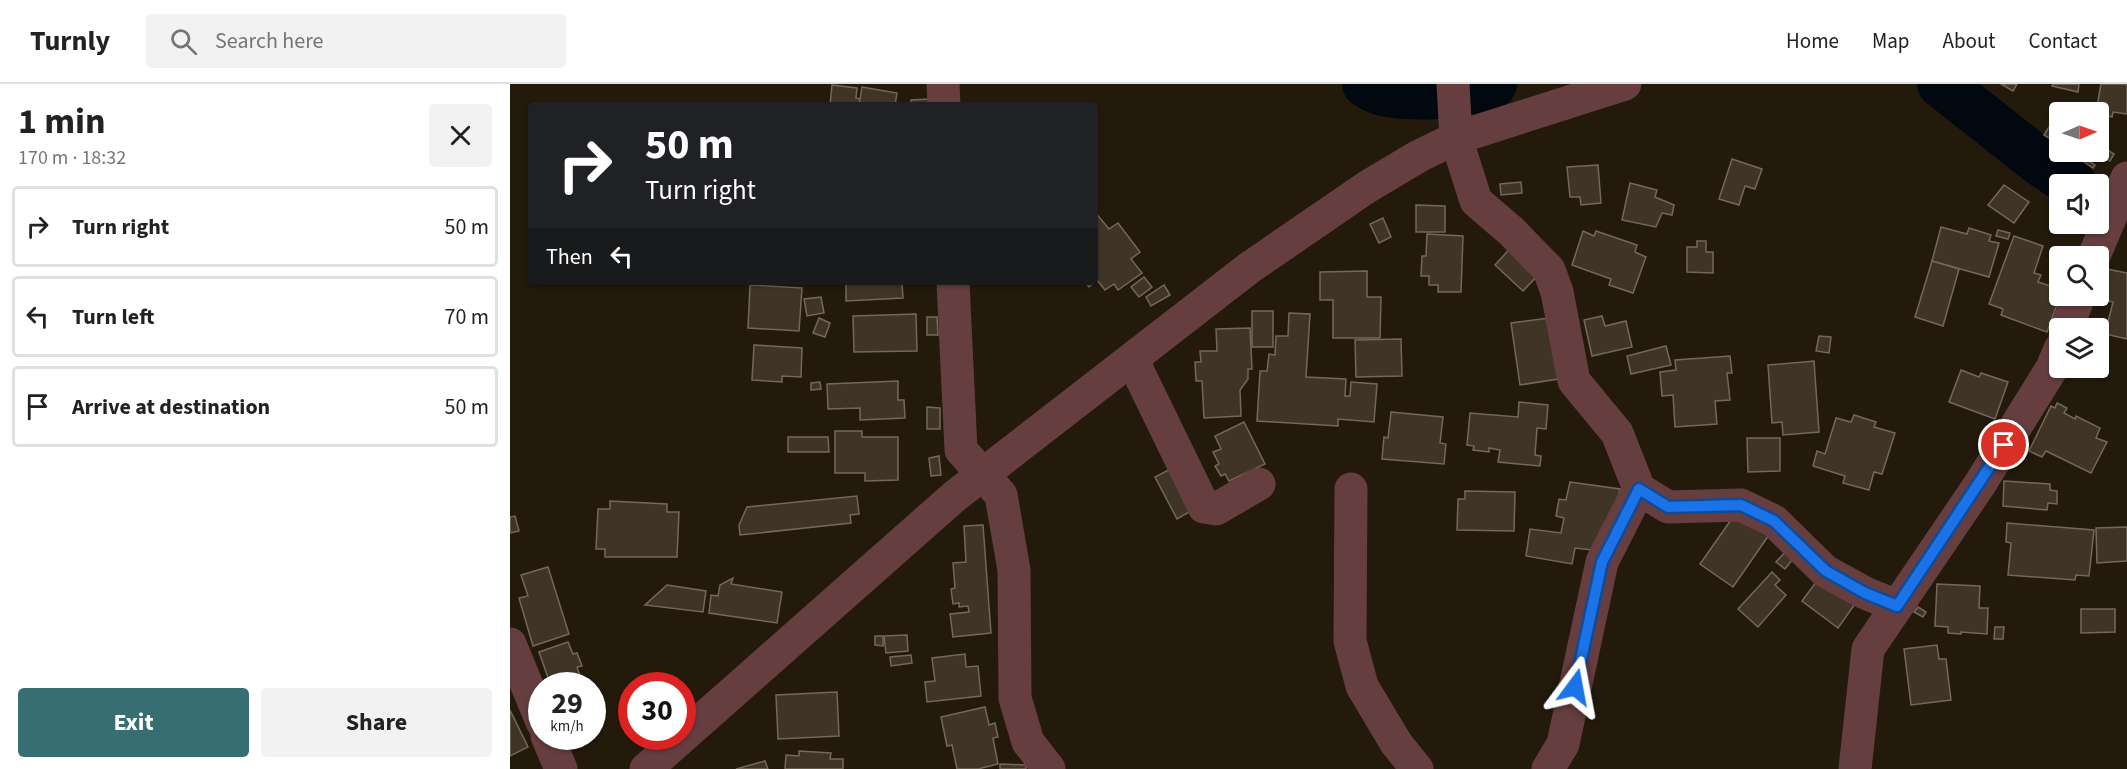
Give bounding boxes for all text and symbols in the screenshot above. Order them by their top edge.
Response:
search box [146,14,566,68]
text: Turnly [30,21,110,61]
icon: search [167,25,200,58]
text: Search here [215,25,324,57]
text: Home [1786,26,1839,56]
text: Map [1872,26,1910,56]
text: About [1943,26,1995,56]
text: Contact [2028,26,2097,56]
text: 1 min [18,96,106,147]
north arrow [2049,102,2109,162]
map controls [2049,102,2109,378]
button: close [429,104,492,167]
text: 50 m [645,115,734,175]
icon: right [546,126,624,204]
text: 170 m · 18:32 [18,144,126,172]
text: Turn right [645,171,756,210]
button: sound [2049,174,2109,234]
icon: right [21,210,54,243]
text: Turn right [72,211,169,243]
text: 50 m [444,211,489,243]
icon: left [605,240,638,273]
text: Then [546,241,593,273]
button: search [2049,246,2109,306]
icon: left [21,300,54,333]
text: Turn left [72,301,154,333]
text: 70 m [444,301,489,333]
button: layers [2049,318,2109,378]
icon: arrive [21,390,54,423]
text: Arrive at destination [72,391,270,423]
text: 50 m [444,391,489,423]
pin [1978,419,2029,470]
icon: arrive [1987,428,2020,461]
position arrow [1543,655,1607,719]
speed limit sign: 30 [618,672,696,750]
text: 29 [551,682,583,725]
button: Exit [18,688,249,757]
button: Share [261,688,492,757]
text: km/h [550,716,584,737]

